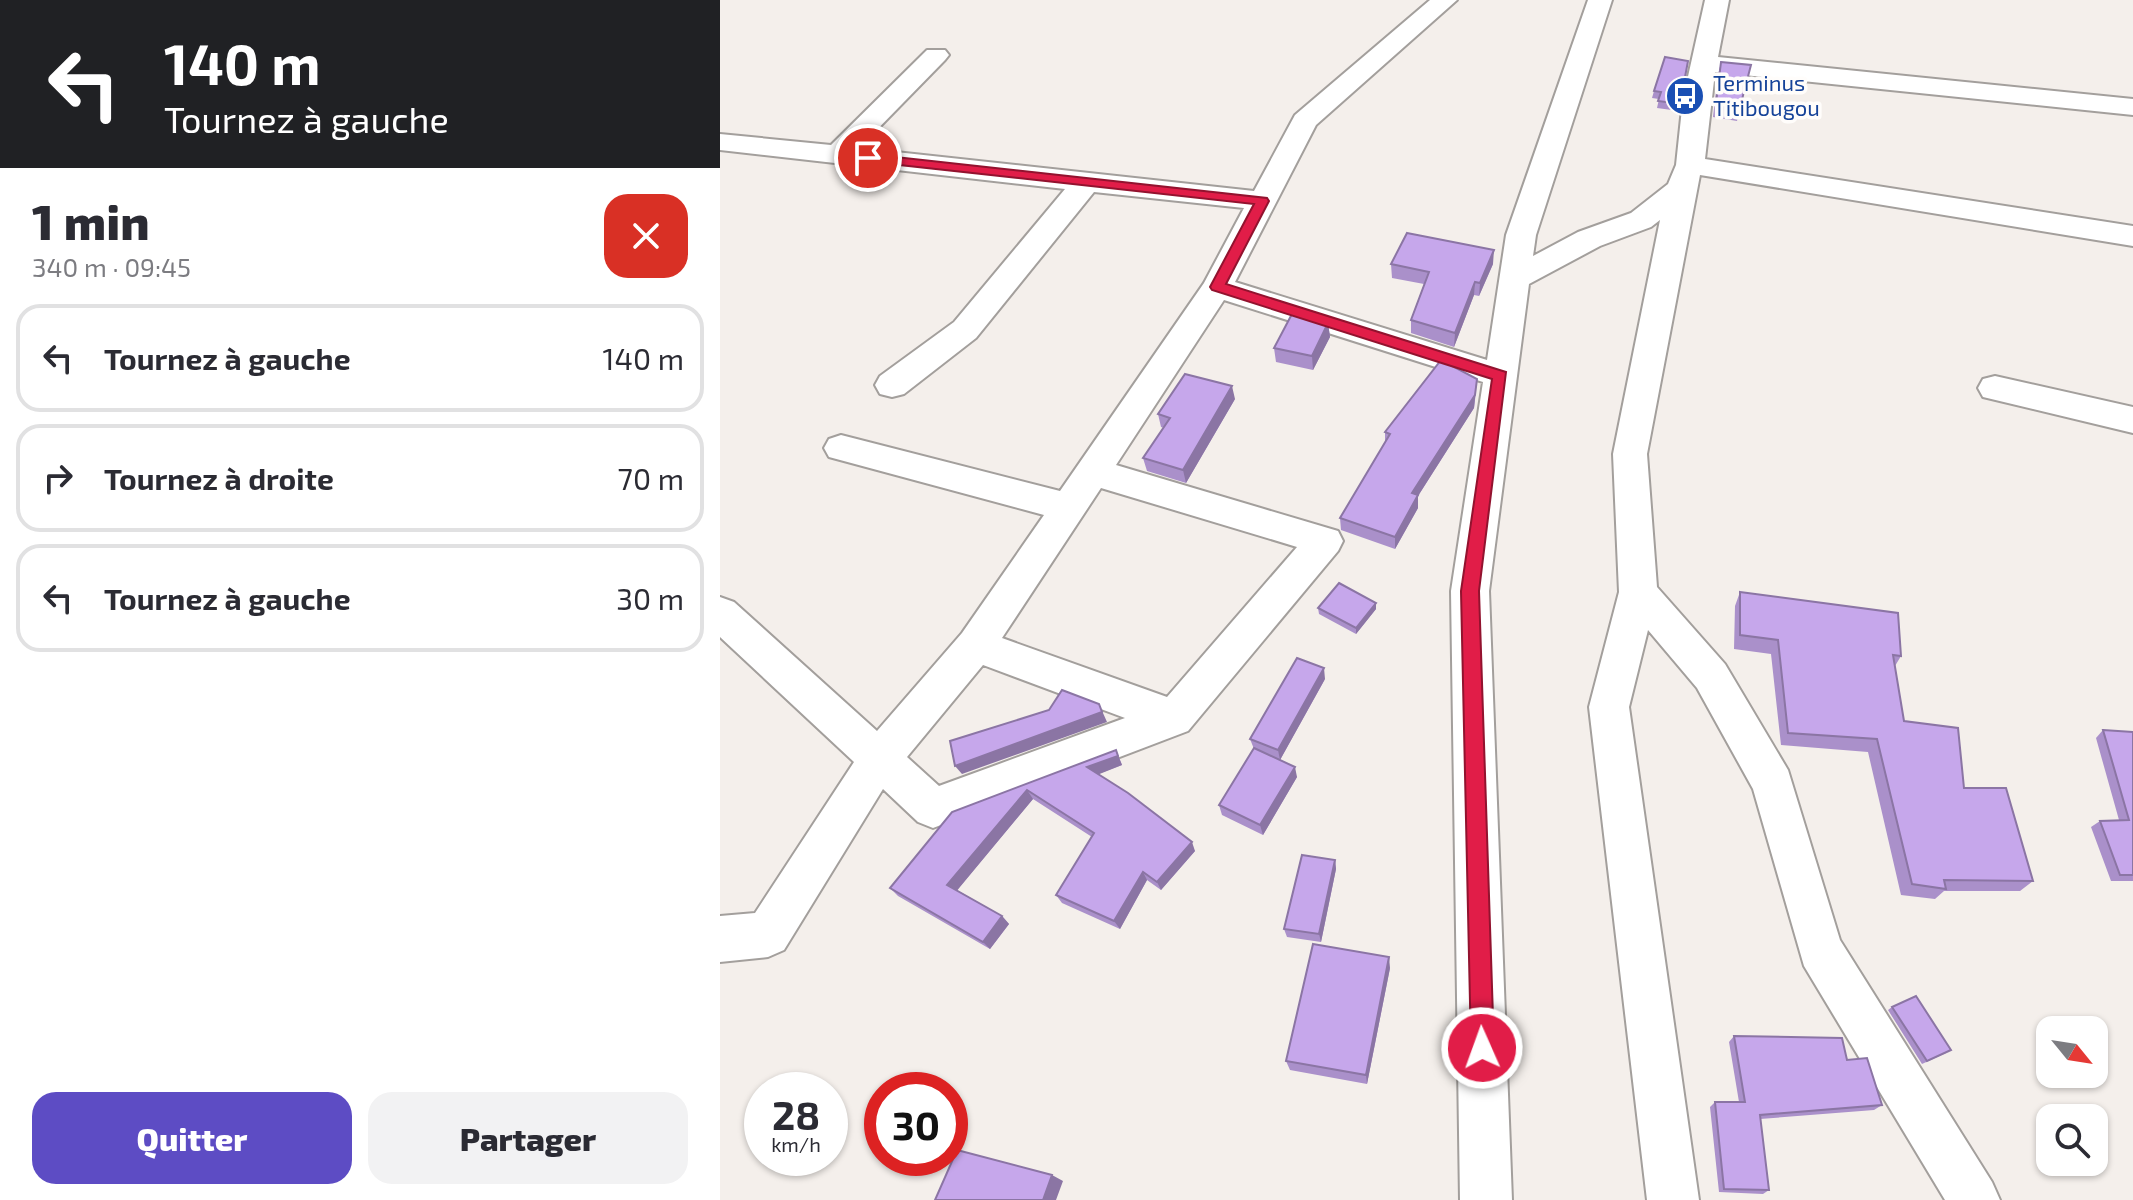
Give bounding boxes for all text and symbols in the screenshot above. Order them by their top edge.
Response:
text: 140 m [164,29,321,96]
icon: left [32,32,136,136]
place label: Terminus Titibougou [1713,69,1820,120]
bus stop icon: Terminus Titibougou [1664,75,1706,117]
text: Tournez à gauche [164,97,449,140]
pin [834,124,902,192]
icon: arrive [846,136,890,180]
text: 1 min [32,192,150,250]
button: close [604,194,688,278]
text: 340 m · 09:45 [32,251,191,282]
icon: left [36,336,80,380]
text: Tournez à gauche [104,340,351,376]
text: 140 m [603,340,684,376]
icon: right [36,456,80,500]
text: Tournez à droite [104,460,334,496]
text: 70 m [618,460,684,496]
icon: left [36,576,80,620]
text: Tournez à gauche [104,580,351,616]
text: 30 m [616,580,684,616]
position arrow [1440,1006,1524,1090]
north arrow [2036,1016,2108,1088]
map controls [2036,1016,2108,1176]
speed limit sign: 30 [864,1072,968,1176]
text: 28 [772,1090,820,1138]
button: Quitter [32,1092,352,1184]
button: Partager [368,1092,688,1184]
button: search [2036,1104,2108,1176]
text: km/h [771,1132,821,1156]

